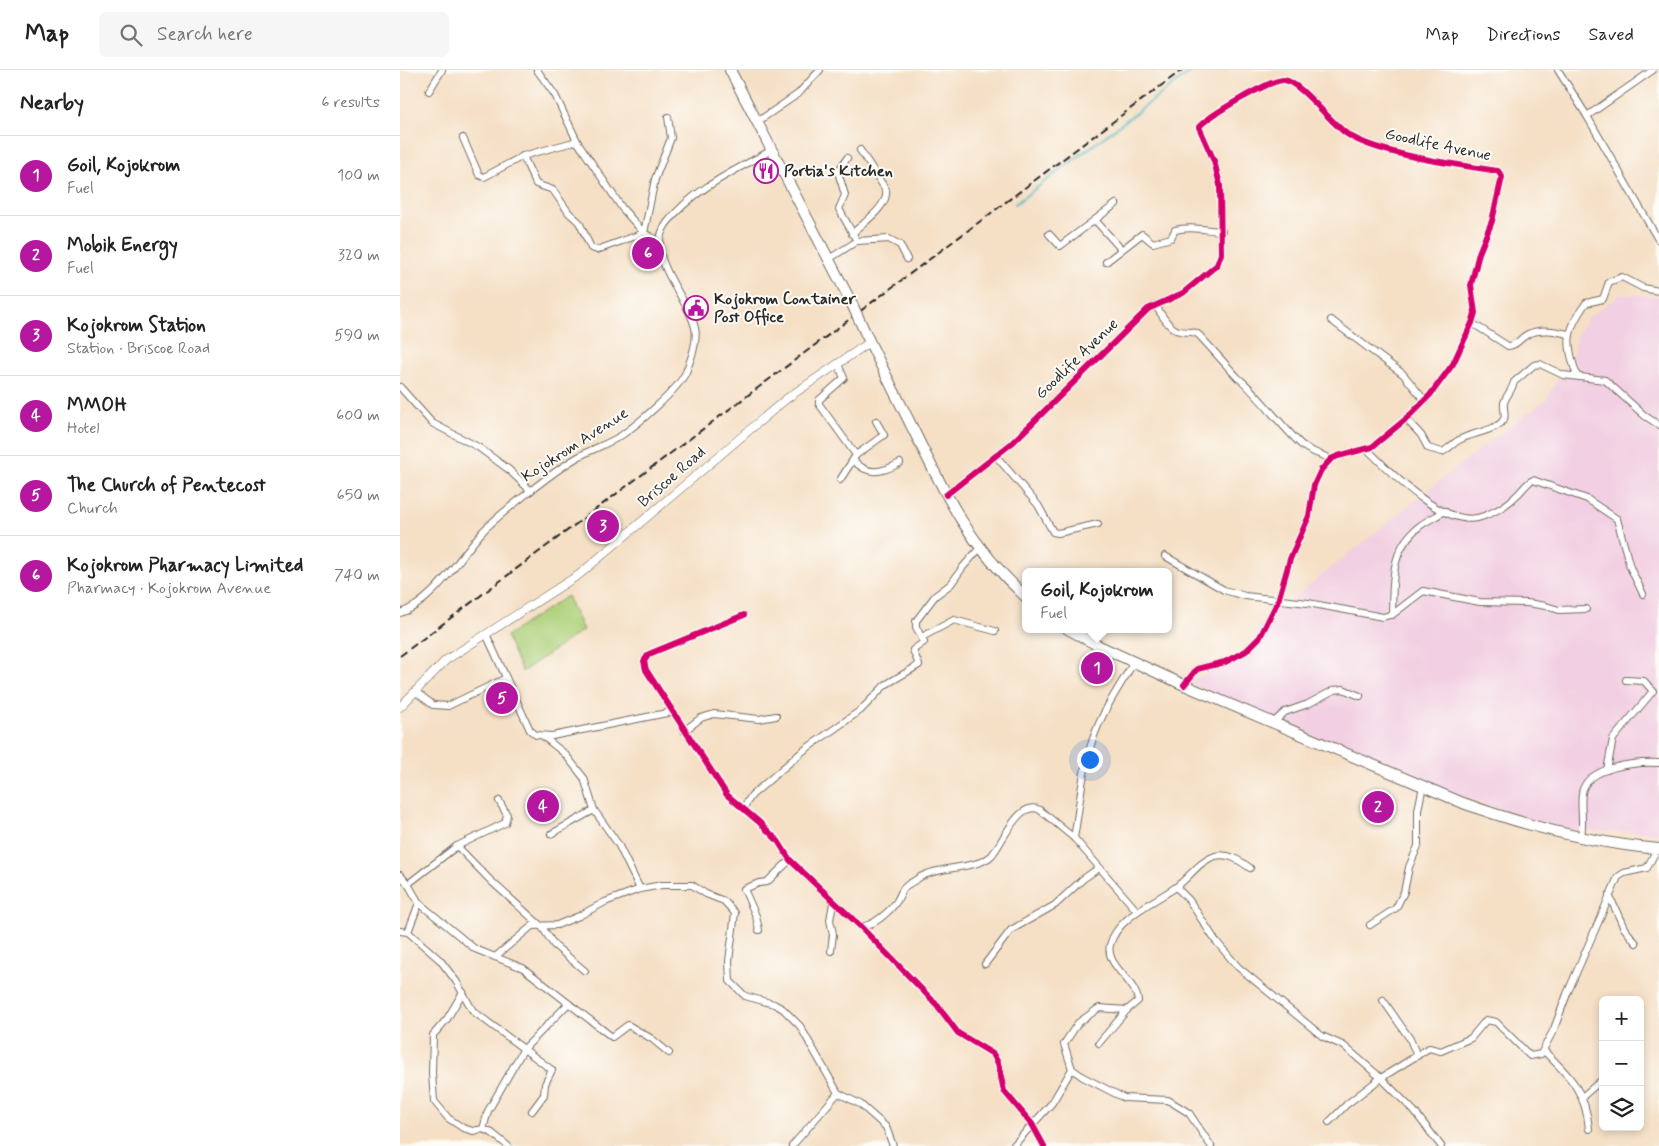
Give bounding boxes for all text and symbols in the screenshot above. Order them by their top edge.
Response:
search box [99,12,449,57]
text: Map [25,19,69,50]
icon: search [117,21,145,49]
text: Search here [157,22,253,47]
text: Map [1426,23,1459,47]
text: Directions [1487,23,1561,47]
text: Saved [1589,23,1634,47]
text: Nearby [20,89,84,117]
text: 6 results [321,92,380,113]
street label: Goodlife Avenue [1383,124,1493,166]
text: Goil, Kojokrom [67,153,180,178]
restaurant icon: Portia's Kitchen [753,158,779,184]
place label: Portia's Kitchen [784,161,893,182]
text: 1 [32,165,40,186]
text: 100 m [337,165,380,186]
text: Fuel [67,178,94,199]
text: Mobik Energy [67,233,178,258]
pin: 6 [632,234,664,272]
text: 2 [32,245,40,266]
text: 320 m [338,245,380,266]
text: Fuel [67,258,94,279]
place label: Kojokrom Container Post Office [714,289,856,328]
public building icon: Kojokrom Container Post Office [683,295,709,321]
text: Kojokrom Station [67,313,206,338]
street label: Goodlife Avenue [1031,314,1123,404]
text: 3 [32,325,40,346]
text: 590 m [334,325,380,346]
text: Station · Briscoe Road [67,338,210,359]
text: MMOH [67,393,127,418]
street label: Kojokrom Avenue [518,403,633,487]
text: 4 [31,405,41,426]
text: 600 m [336,405,380,426]
text: Hotel [67,418,100,439]
street label: Briscoe Road [634,442,710,512]
text: The Church of Pentecost [67,473,266,498]
text: 5 [31,485,41,506]
text: 650 m [337,485,380,506]
text: Church [67,498,118,519]
pin: 3 [587,507,619,545]
text: Kojokrom Pharmacy Limited [67,553,303,578]
text: 6 [32,565,40,586]
text: 740 m [334,565,380,586]
popup [1022,568,1172,633]
text: Pharmacy · Kojokrom Avenue [67,578,271,599]
text: Goil, Kojokrom [1040,578,1154,603]
text: Fuel [1040,603,1067,624]
pin: 1 [1081,649,1113,687]
pin: 5 [486,679,518,717]
your location [1077,747,1103,773]
pin: 4 [527,787,559,825]
pin: 2 [1362,788,1394,826]
map controls [1599,996,1644,1131]
button: + [1599,996,1644,1041]
button: − [1599,1041,1644,1086]
button: layers [1599,1086,1644,1131]

